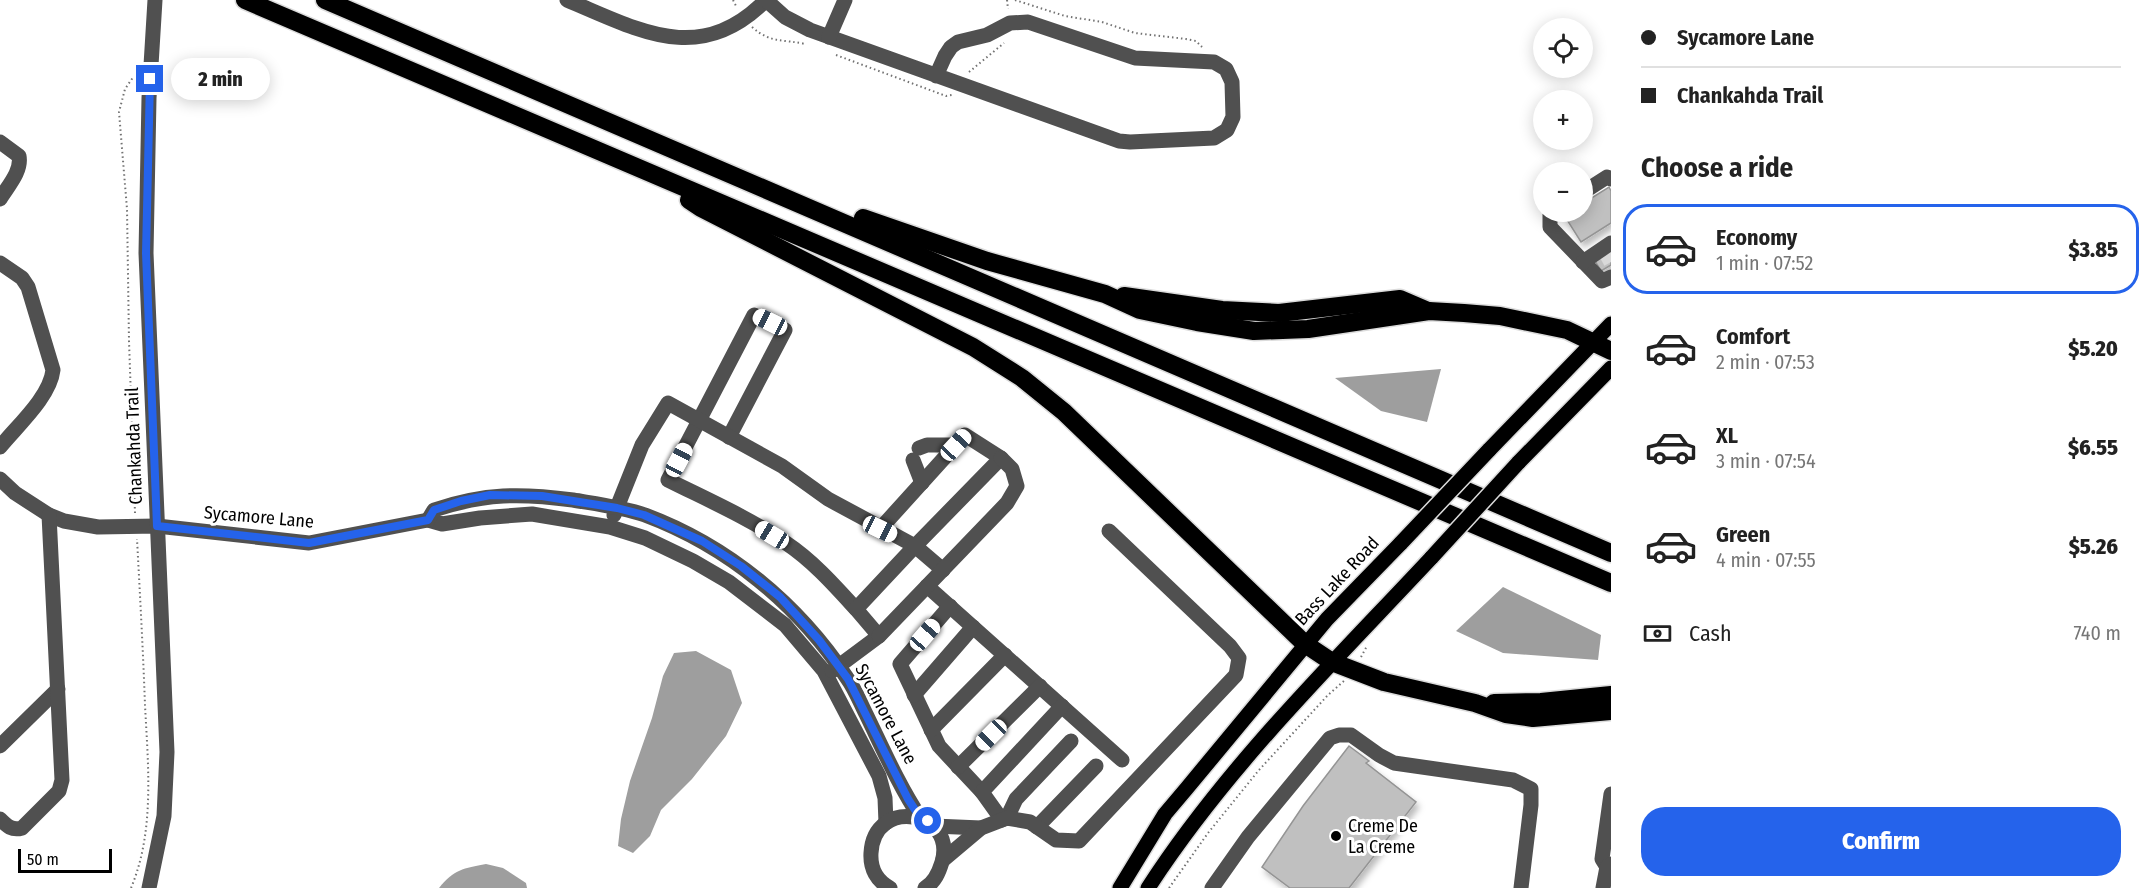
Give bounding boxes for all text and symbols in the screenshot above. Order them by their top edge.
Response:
map controls [1533,18,1593,222]
button: locate [1533,18,1593,78]
text: Sycamore Lane [1677,24,1814,51]
callout: 2 min [171,58,270,100]
route end [136,65,163,92]
text: 2 min [198,67,243,91]
text: Chankahda Trail [1677,82,1823,109]
button: + [1533,90,1593,150]
text: Choose a ride [1641,152,1793,184]
button: − [1533,162,1593,222]
icon: car [1644,222,1698,276]
text: Economy [1716,224,1797,251]
text: $3.85 [2068,236,2118,263]
text: 1 min · 07:52 [1716,251,1813,275]
car [750,306,790,338]
icon: car [1644,321,1698,375]
text: Comfort [1716,323,1790,350]
text: $5.20 [2068,335,2118,362]
text: 2 min · 07:53 [1716,350,1815,374]
street label: Chankahda Trail [121,387,147,505]
icon: car [1644,420,1698,474]
text: XL [1716,422,1738,449]
car [937,426,975,464]
text: $6.55 [2068,434,2118,461]
car [663,440,695,480]
text: 3 min · 07:54 [1716,449,1816,473]
street label: Sycamore Lane [203,501,315,533]
car [860,513,900,545]
car [752,518,792,552]
icon: car [1644,519,1698,573]
text: Green [1716,521,1770,548]
street label: Bass Lake Road [1290,532,1384,630]
text: $5.26 [2069,533,2118,560]
text: 4 min · 07:55 [1716,548,1816,572]
car [906,616,944,654]
icon: cash [1641,617,1674,650]
text: Cash [1689,620,1732,647]
text: 740 m [2073,621,2121,645]
street label: Sycamore Lane [850,660,922,768]
car [972,716,1010,754]
route start [914,807,941,834]
button: Confirm [1641,807,2121,876]
place label: Creme De La Creme [1348,815,1418,858]
marker: Creme De La Creme [1329,829,1343,843]
scale bar [18,846,112,874]
text: 50 m [27,850,59,869]

